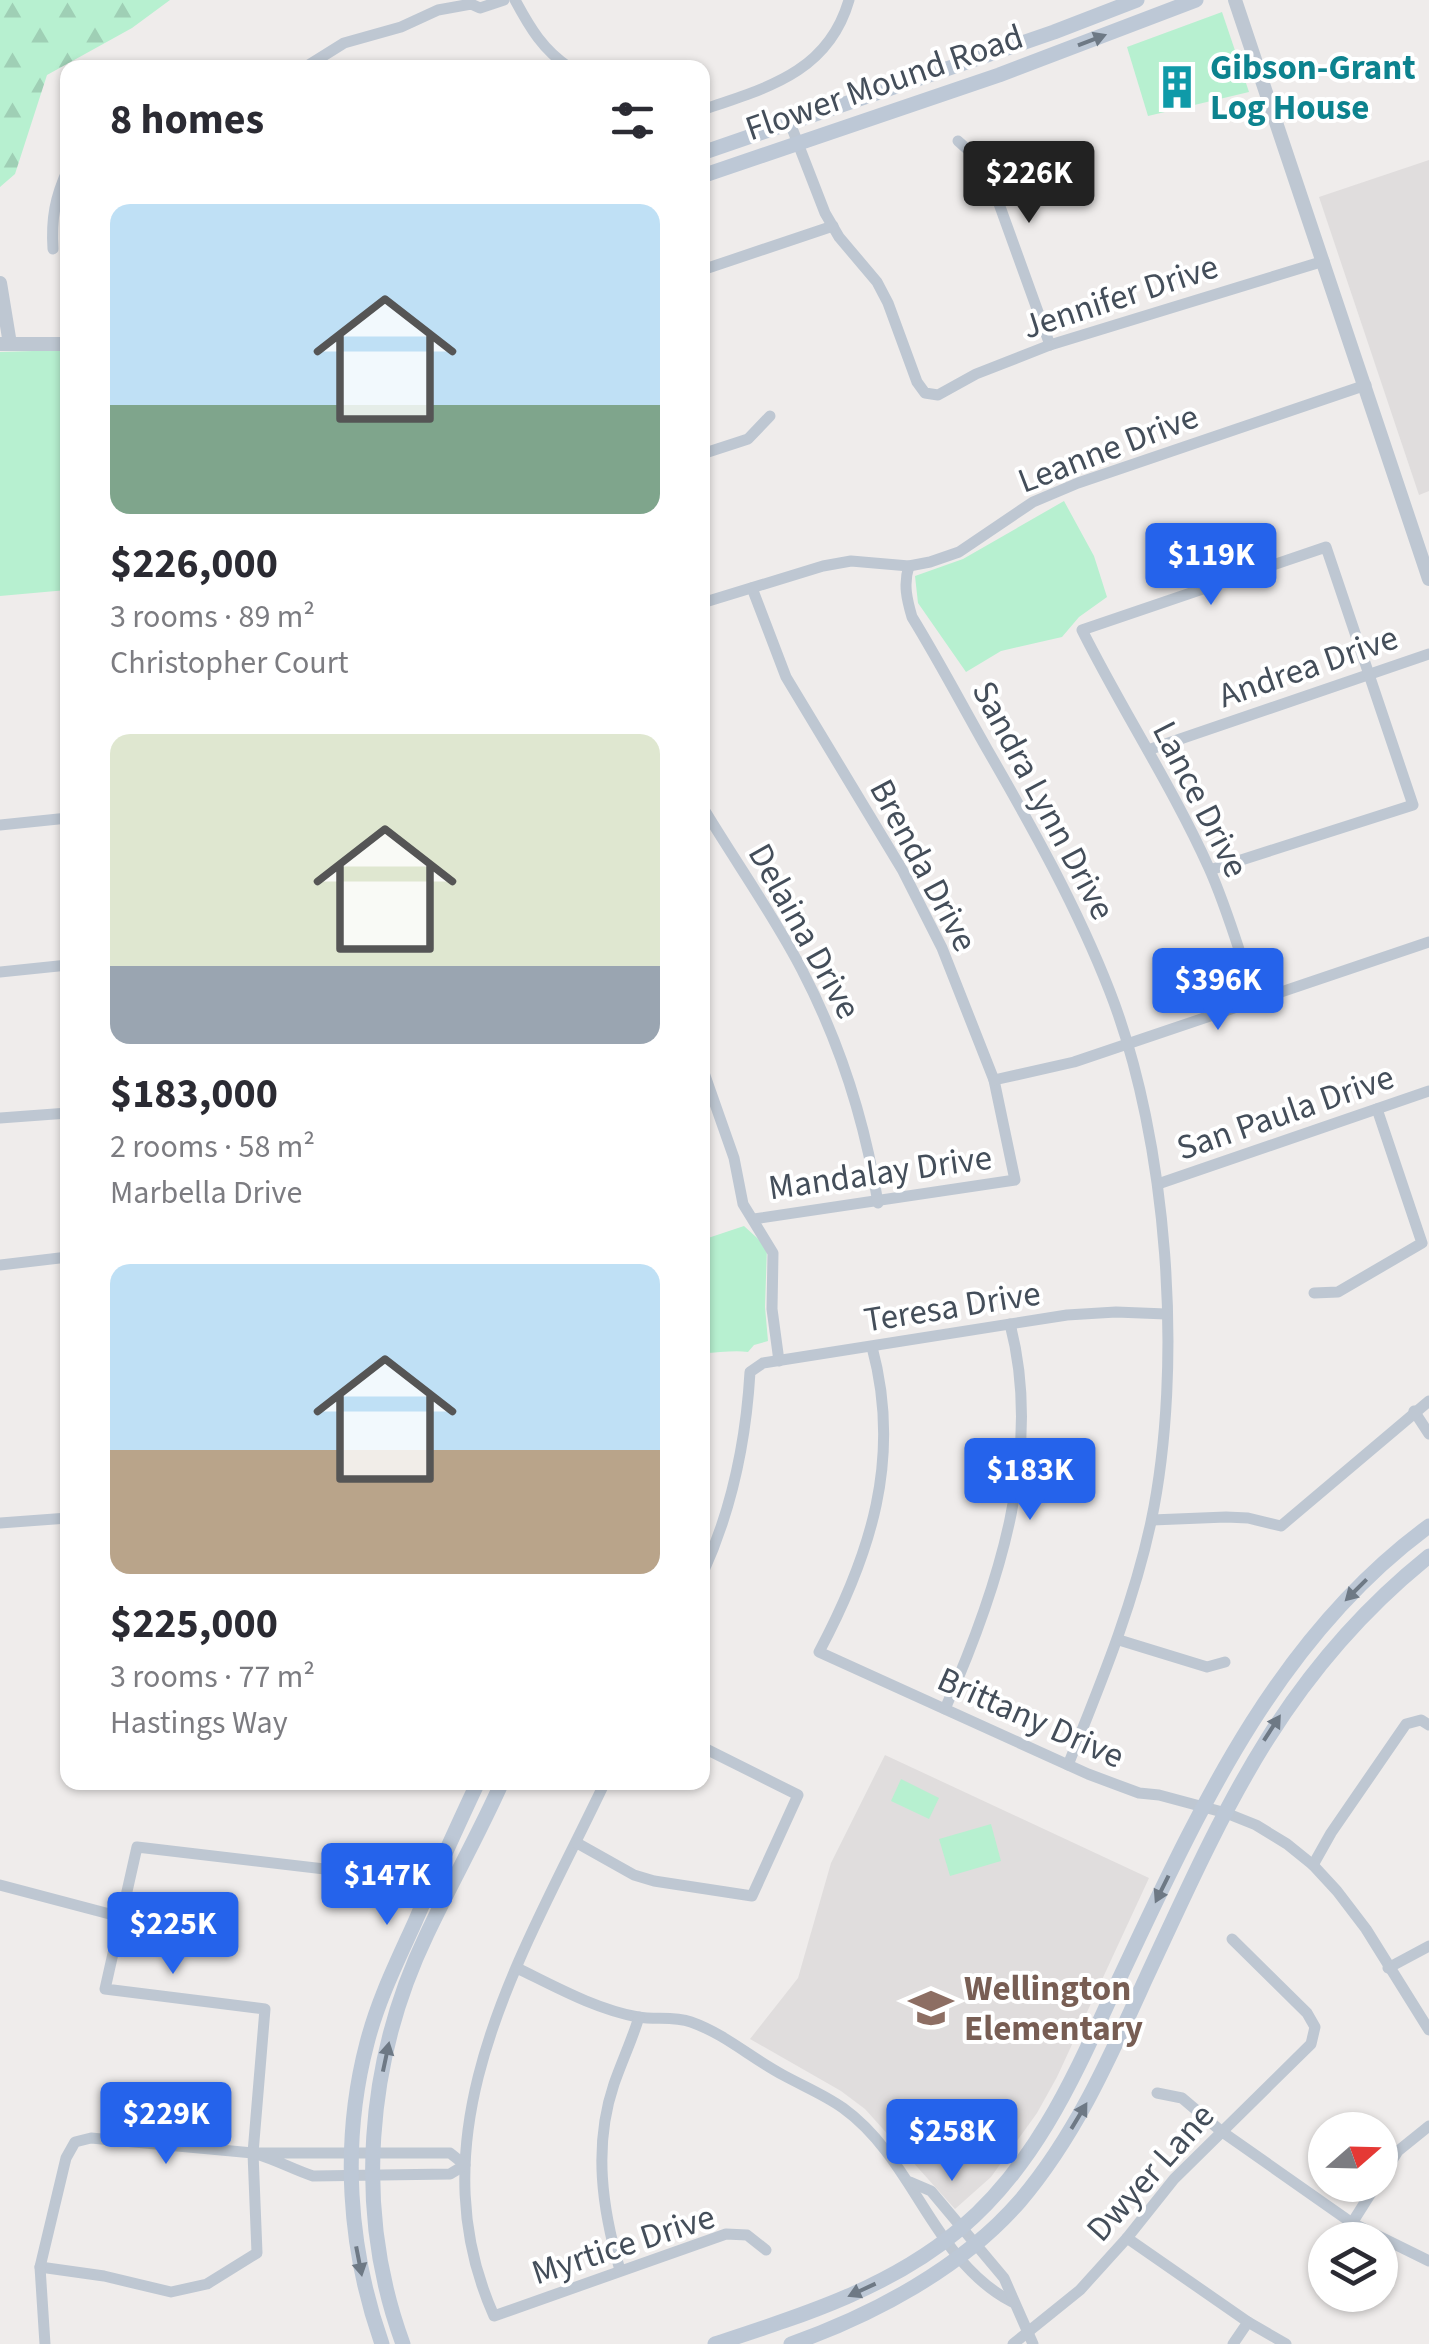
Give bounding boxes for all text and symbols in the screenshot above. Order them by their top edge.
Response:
street label: Flower Mound Road [739,12,1030,154]
one-way arrow [1077,32,1107,47]
place label: Gibson-Grant Log House [1210,43,1416,133]
building icon: Gibson-Grant Log House [1153,63,1201,111]
text: 8 homes [110,90,264,150]
icon: filters [605,93,660,148]
pin: $226K [959,141,1099,226]
text: $226K [985,150,1073,196]
street label: Jennifer Drive [1016,242,1225,352]
icon: home [295,269,475,449]
street label: Leanne Drive [1011,392,1206,506]
pin: $119K [1141,523,1281,608]
text: $119K [1167,532,1255,578]
text: $226,000 [110,534,278,594]
text: 3 rooms · 89 m² [110,594,315,640]
street label: Andrea Drive [1212,613,1405,721]
text: Christopher Court [110,640,349,686]
street label: Sandra Lynn Drive [959,672,1127,929]
street label: Lance Drive [1139,713,1261,886]
street label: Brenda Drive [857,770,990,961]
icon: home [295,799,475,979]
street label: Delaina Drive [735,835,873,1028]
pin: $396K [1148,948,1288,1033]
text: $396K [1174,957,1262,1003]
street label: San Paula Drive [1170,1052,1401,1174]
text: $183,000 [110,1064,278,1124]
text: 2 rooms · 58 m² [110,1124,315,1170]
street label: Mandalay Drive [765,1133,995,1213]
text: Marbella Drive [110,1170,302,1216]
street label: Teresa Drive [860,1268,1044,1346]
icon: home [295,1329,475,1509]
pin: $183K [960,1438,1100,1523]
text: $183K [986,1447,1074,1493]
one-way arrow [1344,1578,1368,1601]
text: $225,000 [110,1594,278,1654]
text: 3 rooms · 77 m² [110,1654,315,1700]
street label: Brittany Drive [929,1654,1132,1781]
text: Hastings Way [110,1700,288,1746]
one-way arrow [1263,1714,1281,1741]
pin: $147K [317,1843,457,1928]
text: $147K [343,1852,431,1898]
one-way arrow [1154,1875,1171,1904]
pin: $225K [103,1892,243,1977]
text: $225K [129,1901,217,1947]
place label: Wellington Elementary [964,1964,1143,2054]
school or university icon: Wellington Elementary [907,1984,955,2032]
one-way arrow [379,2041,395,2072]
pin: $229K [96,2082,236,2167]
text: $229K [122,2091,210,2137]
street label: Dwyer Lane [1075,2093,1226,2253]
pin: $258K [882,2099,1022,2184]
one-way arrow [1070,2102,1087,2130]
text: $258K [908,2108,996,2154]
north arrow [1308,2112,1398,2202]
map controls [1308,2112,1398,2312]
street label: Myrtice Drive [525,2192,721,2298]
button: layers [1308,2222,1398,2312]
one-way arrow [352,2245,368,2276]
one-way arrow [847,2281,876,2298]

